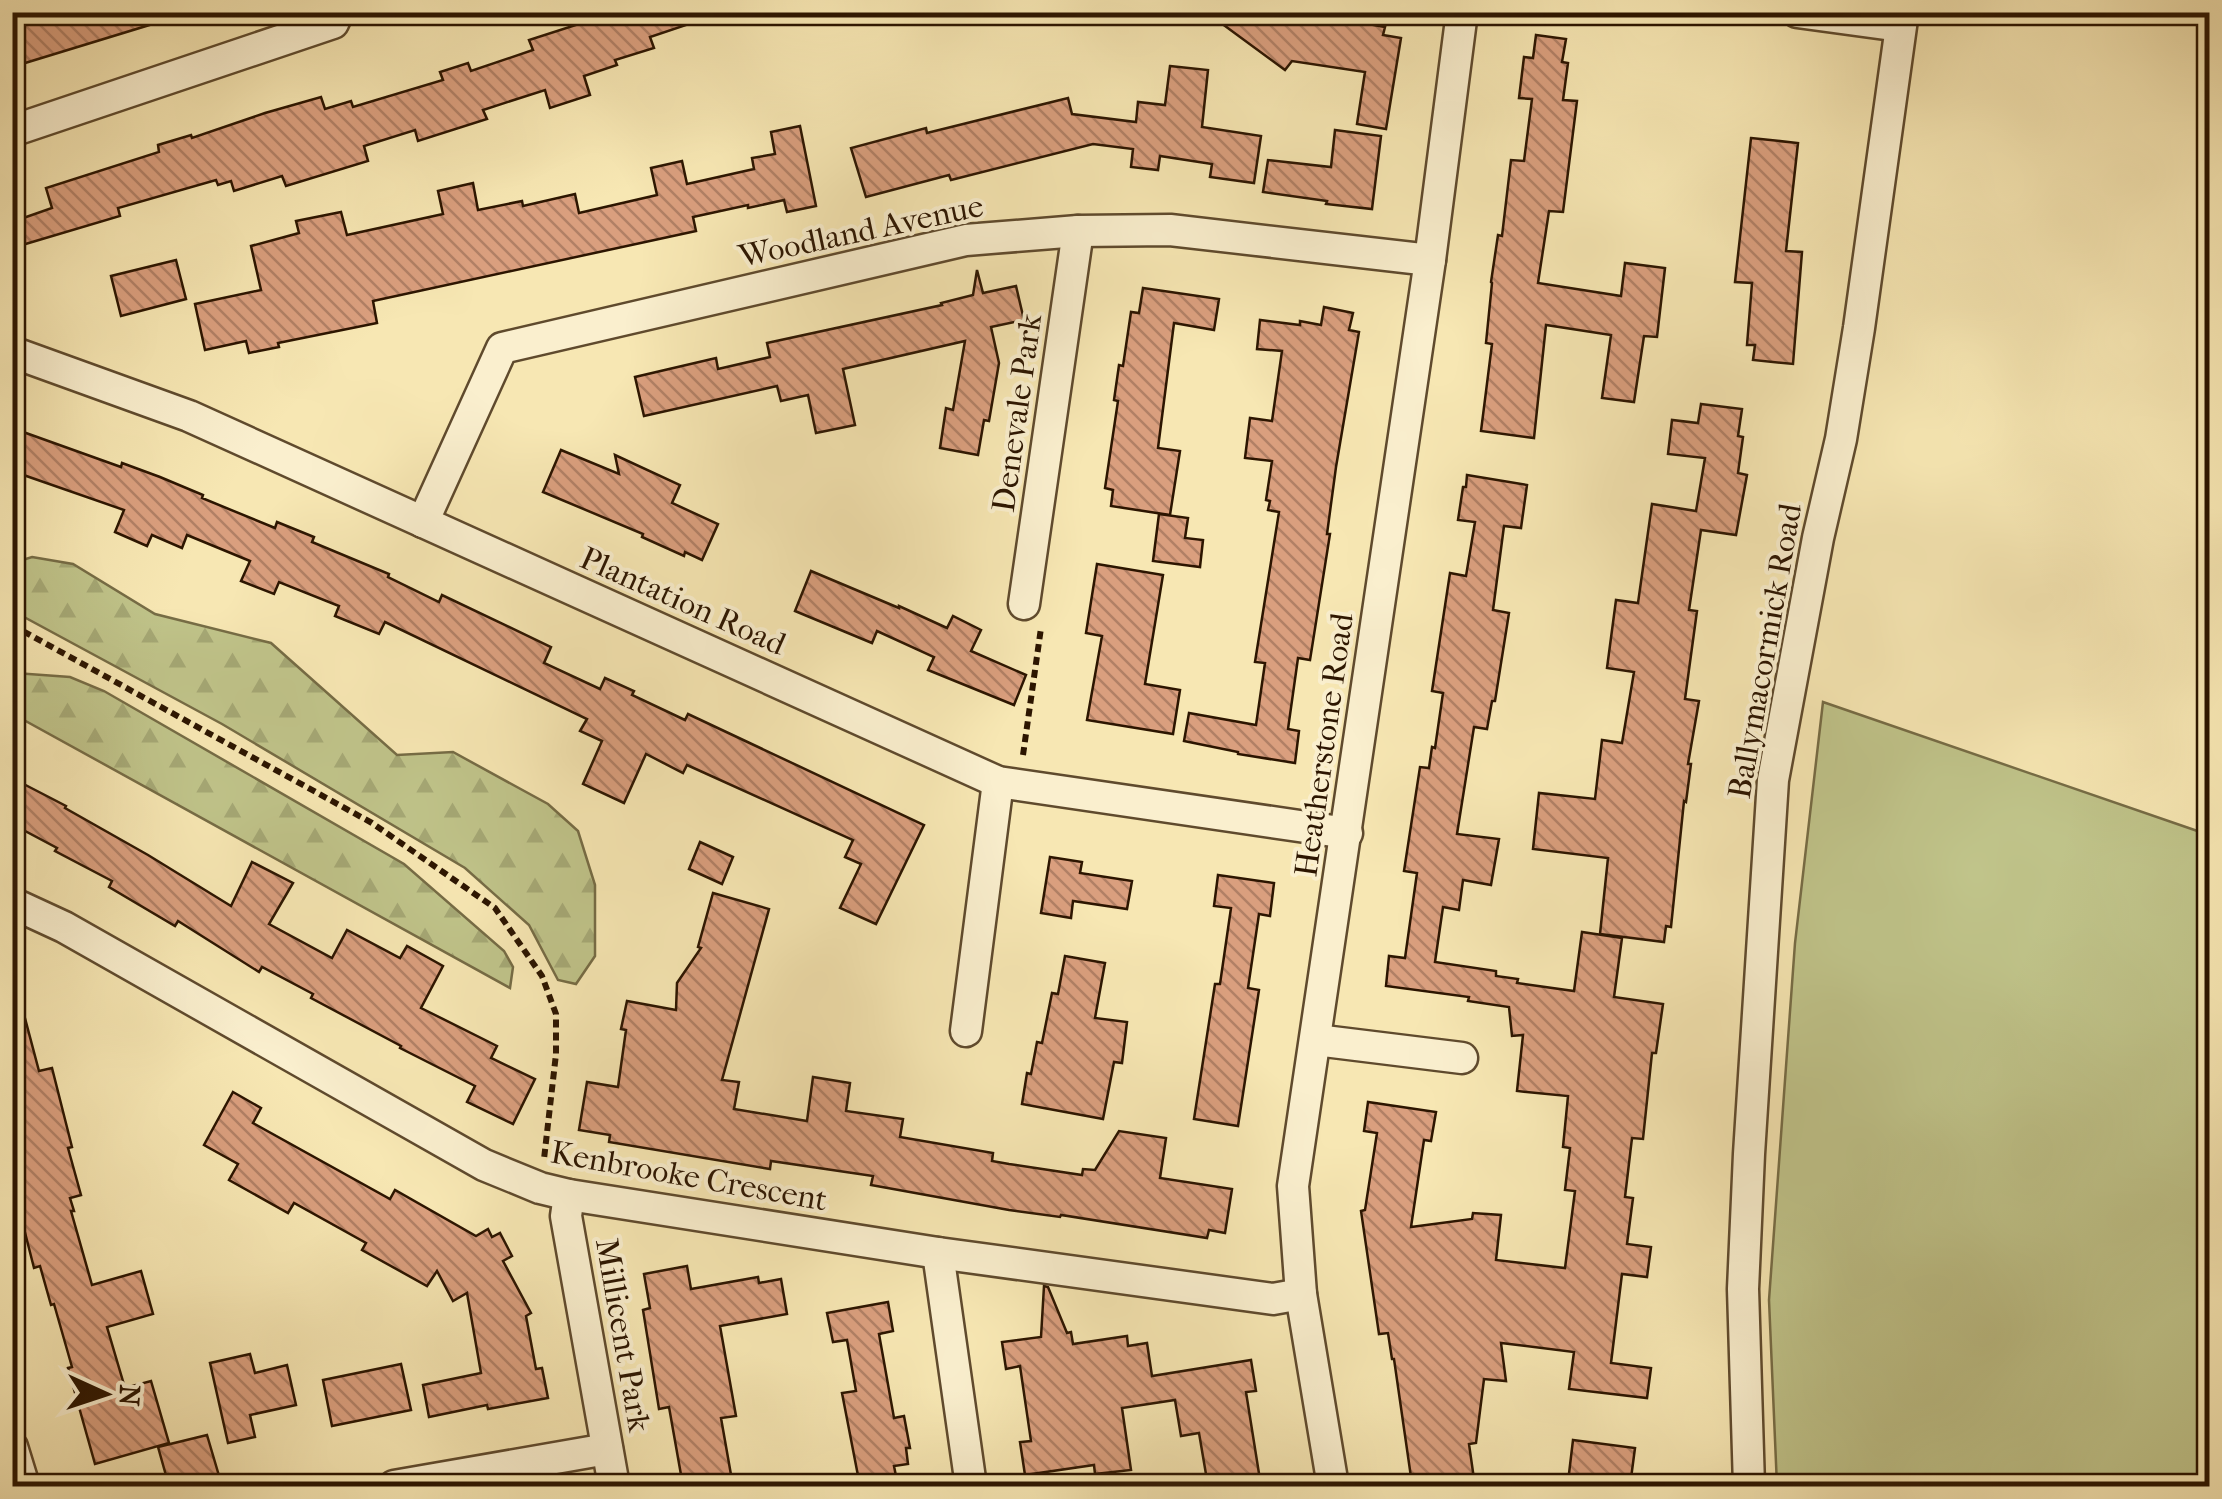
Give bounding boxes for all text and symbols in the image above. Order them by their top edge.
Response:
street label: Woodland Avenue [734,187,987,275]
street label: Denevale Park [985,311,1049,514]
street label: Ballymacormick Road [1721,500,1809,802]
street label: Plantation Road [575,539,792,663]
street label: Heatherstone Road [1287,610,1361,879]
street label: Kenbrooke Crescent [548,1133,831,1219]
street label: Millicent Park [588,1235,658,1435]
north arrow [55,1344,155,1444]
text: N [112,1384,146,1408]

